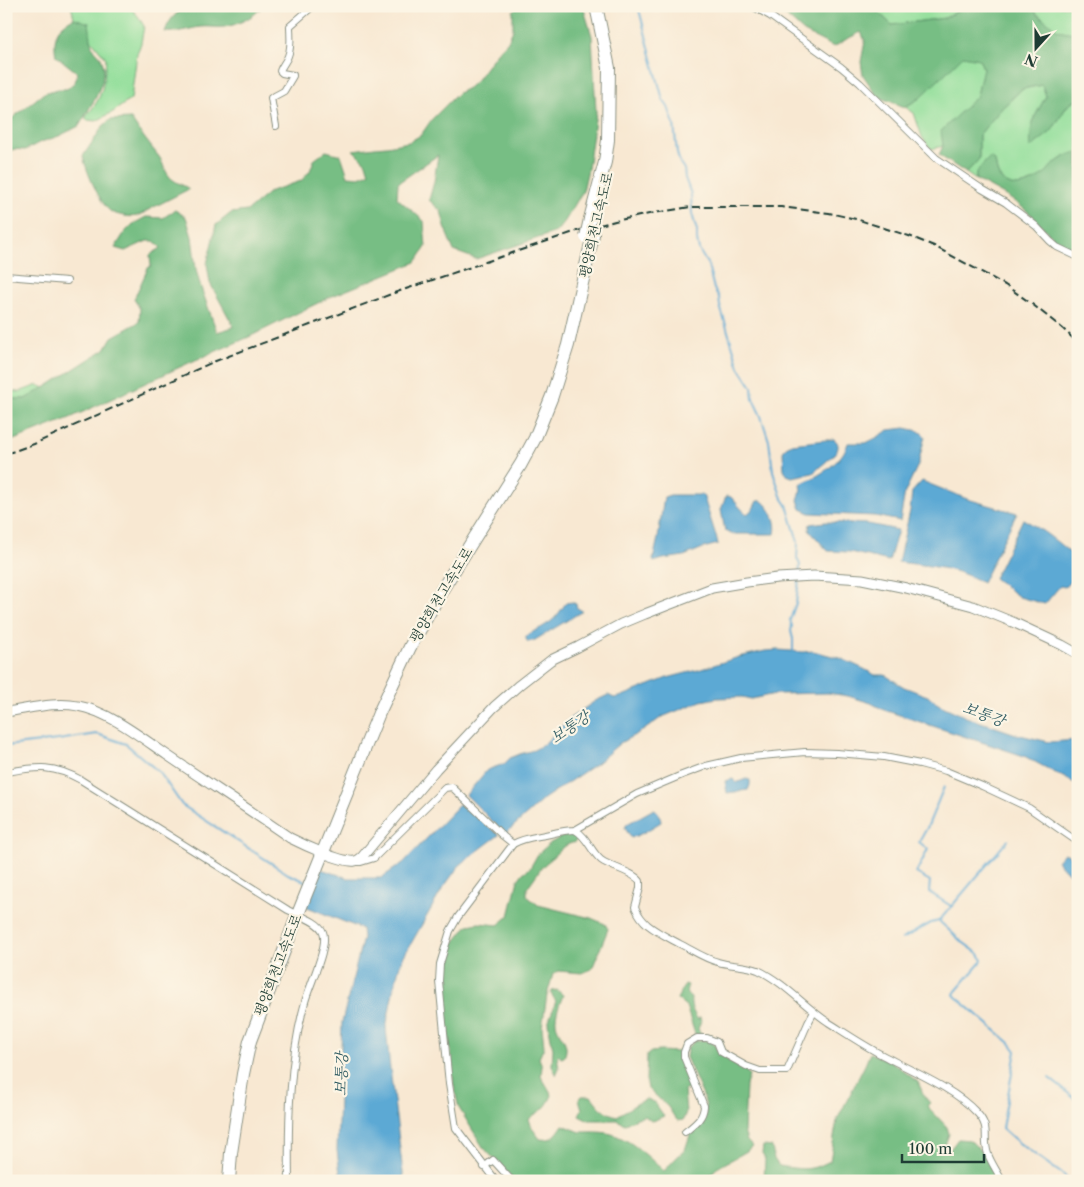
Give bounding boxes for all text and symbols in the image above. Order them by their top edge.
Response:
north arrow [1012,22,1062,72]
text: N [1022,50,1040,71]
street label: 평양희천고속도로 [575,170,617,280]
street label: 평양희천고속도로 [405,544,477,646]
water label: 보통강 [960,698,1010,731]
water label: 보통강 [547,706,595,747]
street label: 평양희천고속도로 [250,911,306,1019]
water label: 보통강 [331,1049,351,1096]
scale bar [902,1132,984,1164]
text: 100 m [909,1139,952,1158]

